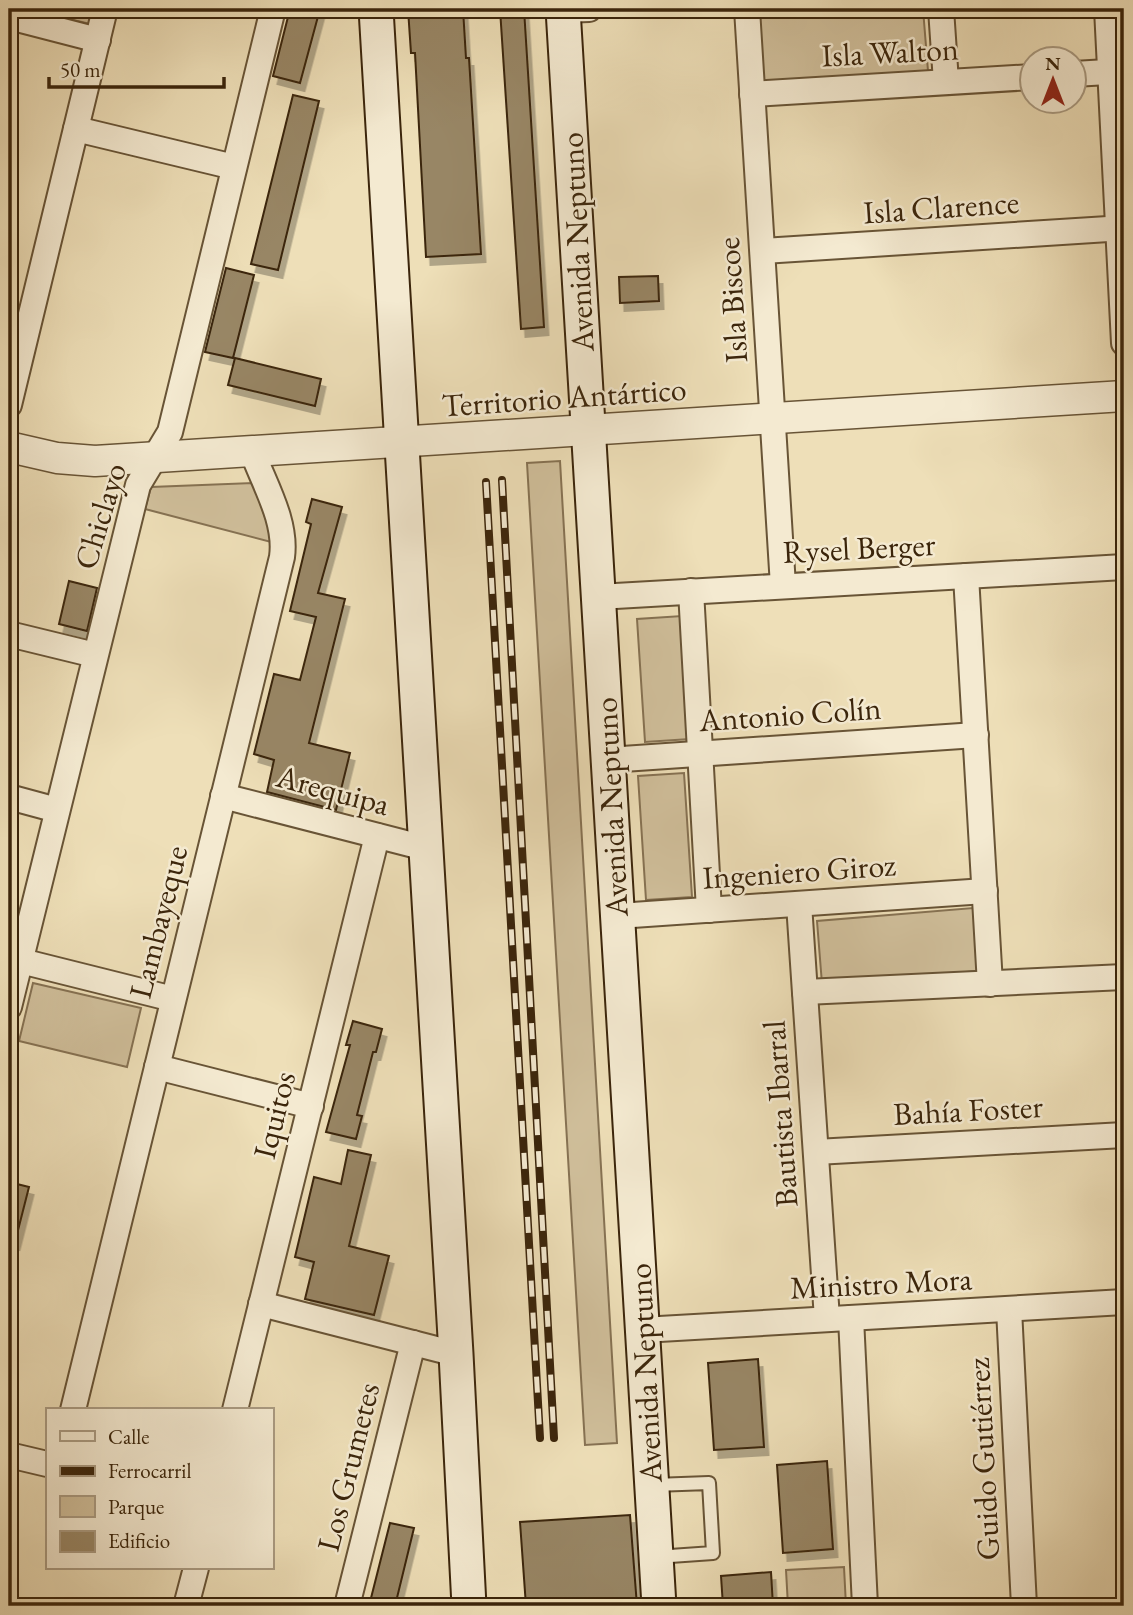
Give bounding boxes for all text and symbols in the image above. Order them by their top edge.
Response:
street label: Isla Walton [820,27,960,77]
scale bar [49,46,224,90]
north arrow [1018,46,1088,116]
text: N [1045,51,1061,76]
text: 50 m [60,56,101,83]
street label: Avenida Neptuno [550,131,604,354]
street label: Isla Clarence [862,181,1020,233]
street label: Isla Biscoe [707,236,757,364]
street label: Territorio Antártico [440,368,688,426]
street label: Chiclayo [64,458,136,574]
street label: Rysel Berger [782,523,937,573]
street label: Antonio Colín [697,687,883,741]
street label: Avenida Neptuno [584,696,638,919]
street label: Arequipa [271,755,394,825]
street label: Lambayeque [119,841,197,1003]
street label: Ingeniero Giroz [701,843,897,899]
street label: Bautista Ibarral [753,1019,807,1209]
street label: Iquitos [243,1067,305,1163]
street label: Bahía Foster [892,1085,1044,1135]
street label: Ministro Mora [789,1257,973,1309]
street label: Avenida Neptuno [618,1262,672,1485]
street label: Guido Gutiérrez [957,1357,1009,1561]
street label: Los Grumetes [307,1378,389,1556]
legend [46,1408,273,1570]
text: Calle [108,1423,150,1450]
text: Ferrocarril [108,1457,192,1484]
text: Parque [108,1493,164,1520]
text: Edificio [108,1527,170,1554]

